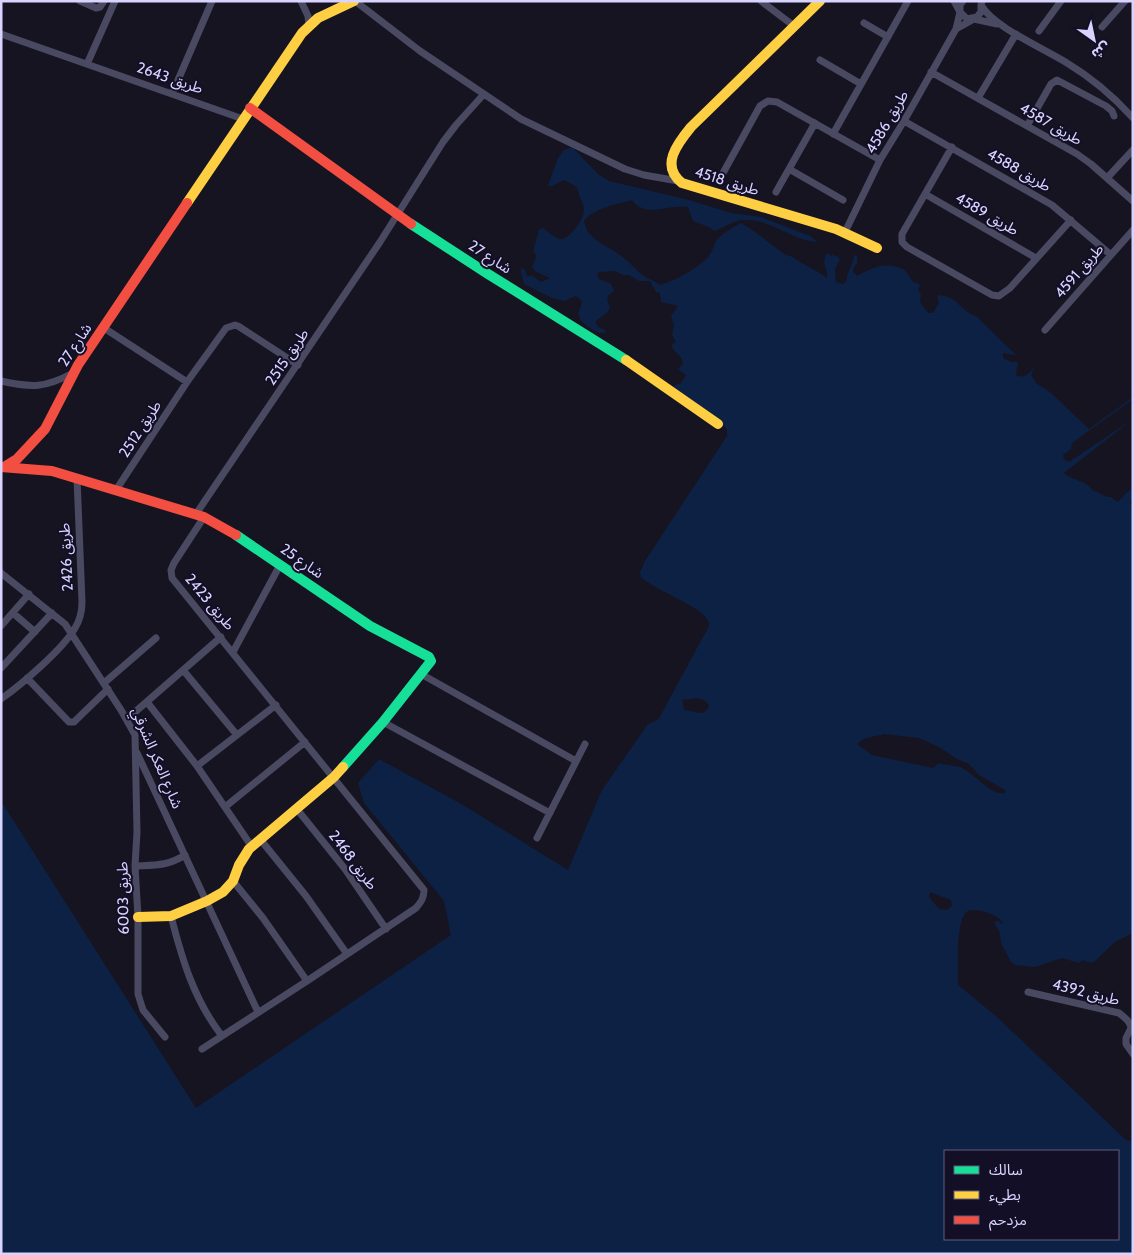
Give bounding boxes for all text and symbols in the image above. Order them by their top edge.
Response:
north arrow [1069,15,1119,65]
text: ش [1088,38,1114,64]
street label: طريق 2643 [134,58,205,99]
street label: طريق 4586 [862,87,913,157]
street label: طريق 4587 [1016,99,1085,150]
street label: طريق 4588 [983,145,1054,196]
street label: طريق 4518 [692,163,761,200]
street label: طريق 4589 [952,189,1022,240]
street label: شارع 27 [463,236,515,280]
street label: طريق 4591 [1051,240,1108,302]
street label: شارع 27 [54,320,98,372]
street label: طريق 2515 [261,325,313,389]
street label: طريق 2512 [115,397,166,461]
street label: طريق 2426 [55,522,78,592]
street label: شارع 25 [275,540,327,585]
street label: طريق 2423 [180,570,239,635]
street label: شارع العكر الشرقي [125,705,187,813]
street label: طريق 2468 [324,827,381,894]
street label: طريق 6003 [113,861,134,935]
street label: طريق 4392 [1050,975,1122,1010]
legend [944,1150,1119,1240]
text: سالك [989,1161,1023,1179]
text: بطيء [989,1186,1021,1206]
text: مزدحم [989,1211,1027,1231]

